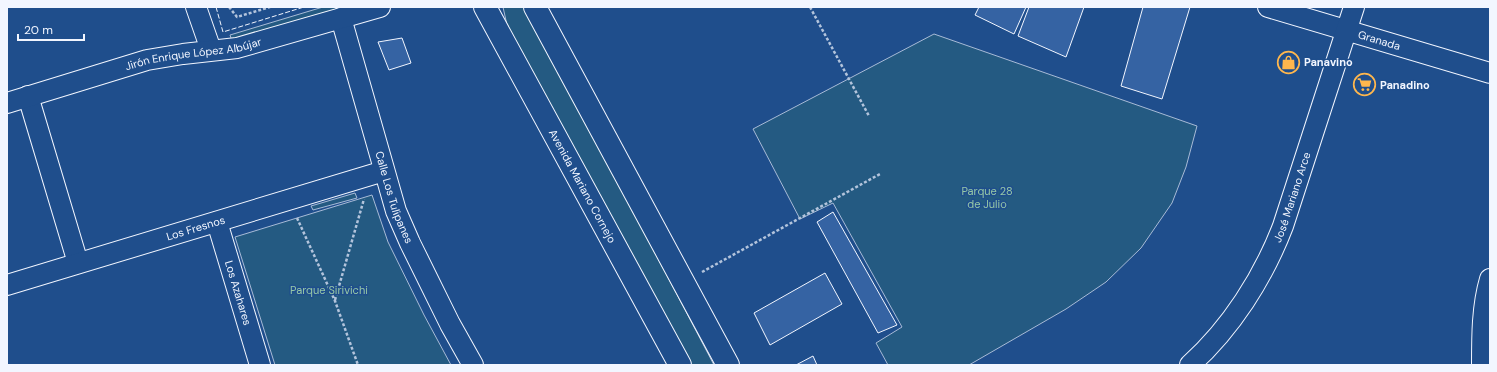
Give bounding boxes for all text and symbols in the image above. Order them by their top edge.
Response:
scale bar [18,16,84,42]
text: 20 m [24,22,53,38]
street label: Granada [1356,27,1402,53]
street label: Jirón Enrique López Albújar [123,34,263,73]
shop icon: Panavino [1276,49,1302,75]
place label: Panavino [1304,55,1353,69]
supermarket icon: Panadino [1351,72,1377,98]
place label: Panadino [1380,78,1430,92]
street label: Avenida Mariano Cornejo [546,127,619,245]
street label: Calle Los Tulipanes [372,149,416,246]
street label: José Mariano Arce [1270,150,1314,244]
park label: Parque 28 de Julio [961,184,1013,211]
street label: Los Fresnos [165,213,227,243]
street label: Los Azahares [222,259,255,327]
park label: Parque Sirivichi [290,283,368,297]

